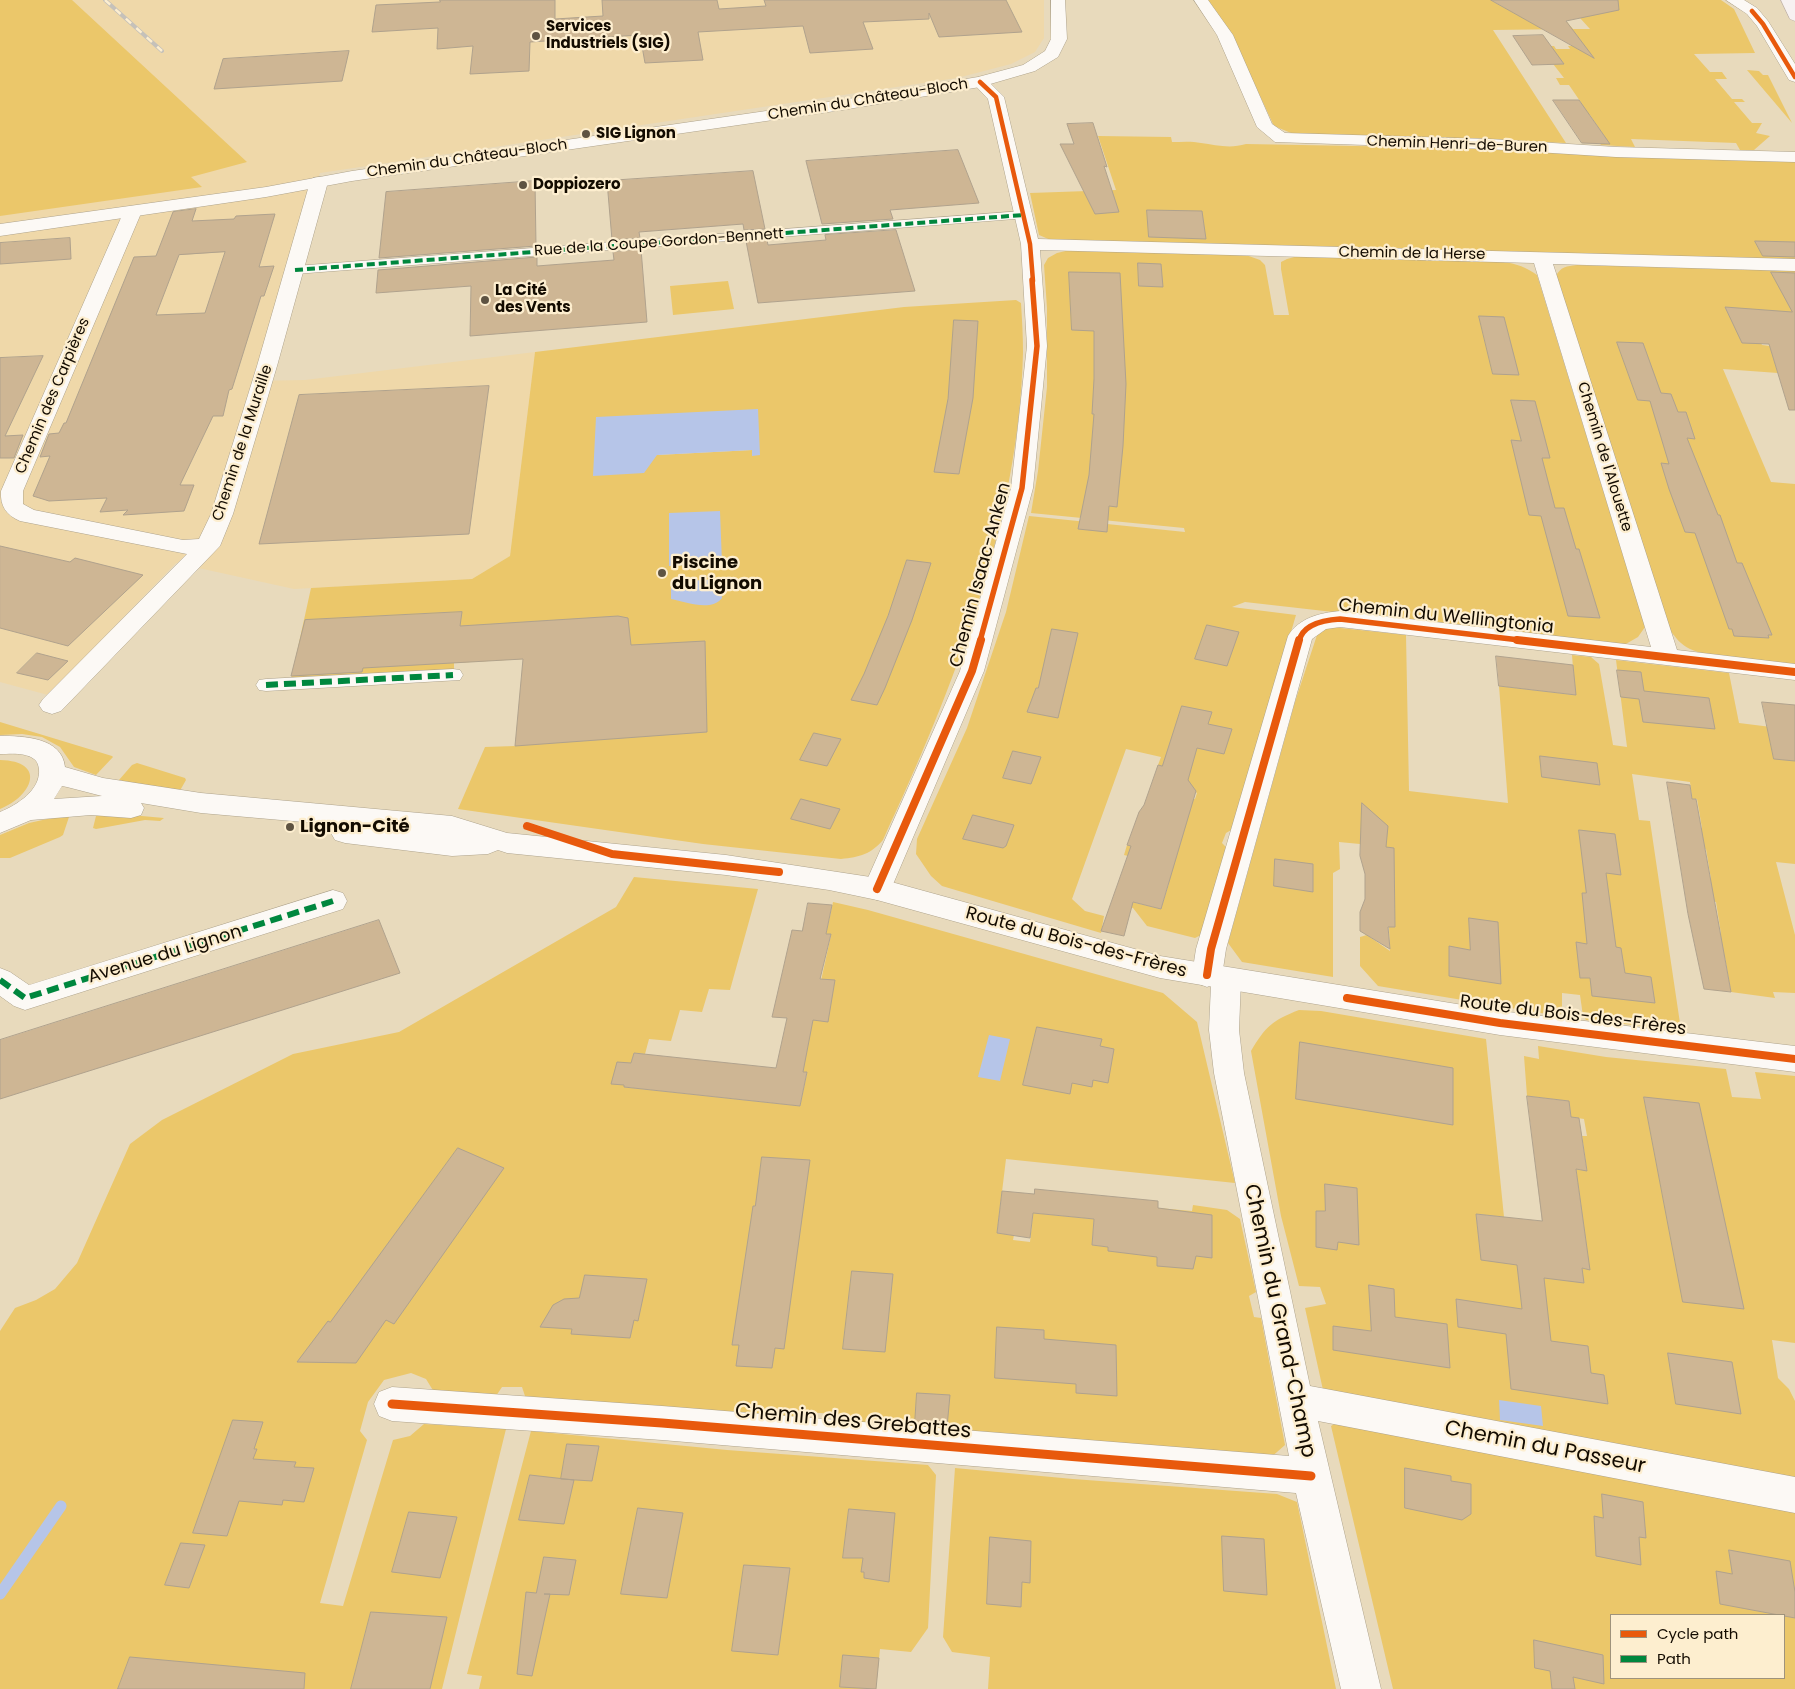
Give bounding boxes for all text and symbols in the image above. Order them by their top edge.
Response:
place label: Services Industriels (SIG) [546,18,671,53]
marker: Services Industriels (SIG) [530,30,542,42]
street label: Chemin du Château-Bloch [767,75,969,125]
place label: SIG Lignon [596,125,676,143]
marker: SIG Lignon [580,128,592,140]
street label: Chemin Henri-de-Buren [1366,133,1548,157]
street label: Chemin du Château-Bloch [366,136,568,182]
place label: Doppiozero [533,176,620,194]
marker: Doppiozero [517,179,529,191]
street label: Rue de la Coupe Gordon-Bennett [534,225,784,261]
street label: Chemin de la Herse [1338,244,1486,264]
place label: La Cité des Vents [495,282,571,317]
marker: La Cité des Vents [479,294,491,306]
street label: Chemin des Carpières [12,315,94,477]
street label: Chemin de la Muraille [209,363,277,523]
street label: Chemin de l'Alouette [1573,380,1635,534]
street label: Chemin Isaac-Anken [946,480,1016,670]
place label: Piscine du Lignon [672,552,762,594]
marker: Piscine du Lignon [656,567,668,579]
street label: Chemin du Wellingtonia [1337,595,1555,639]
place label: Lignon-Cité [300,816,410,838]
marker: Lignon-Cité [284,821,296,833]
street label: Route du Bois-des-Frères [963,903,1189,983]
street label: Avenue du Lignon [85,921,245,989]
street label: Route du Bois-des-Frères [1458,991,1688,1041]
street label: Chemin du Grand-Champ [1238,1182,1320,1460]
street label: Chemin des Grebattes [734,1399,972,1445]
street label: Chemin du Passeur [1442,1416,1648,1480]
legend [1610,1614,1785,1679]
text: Cycle path [1657,1623,1738,1644]
text: Path [1657,1648,1691,1669]

